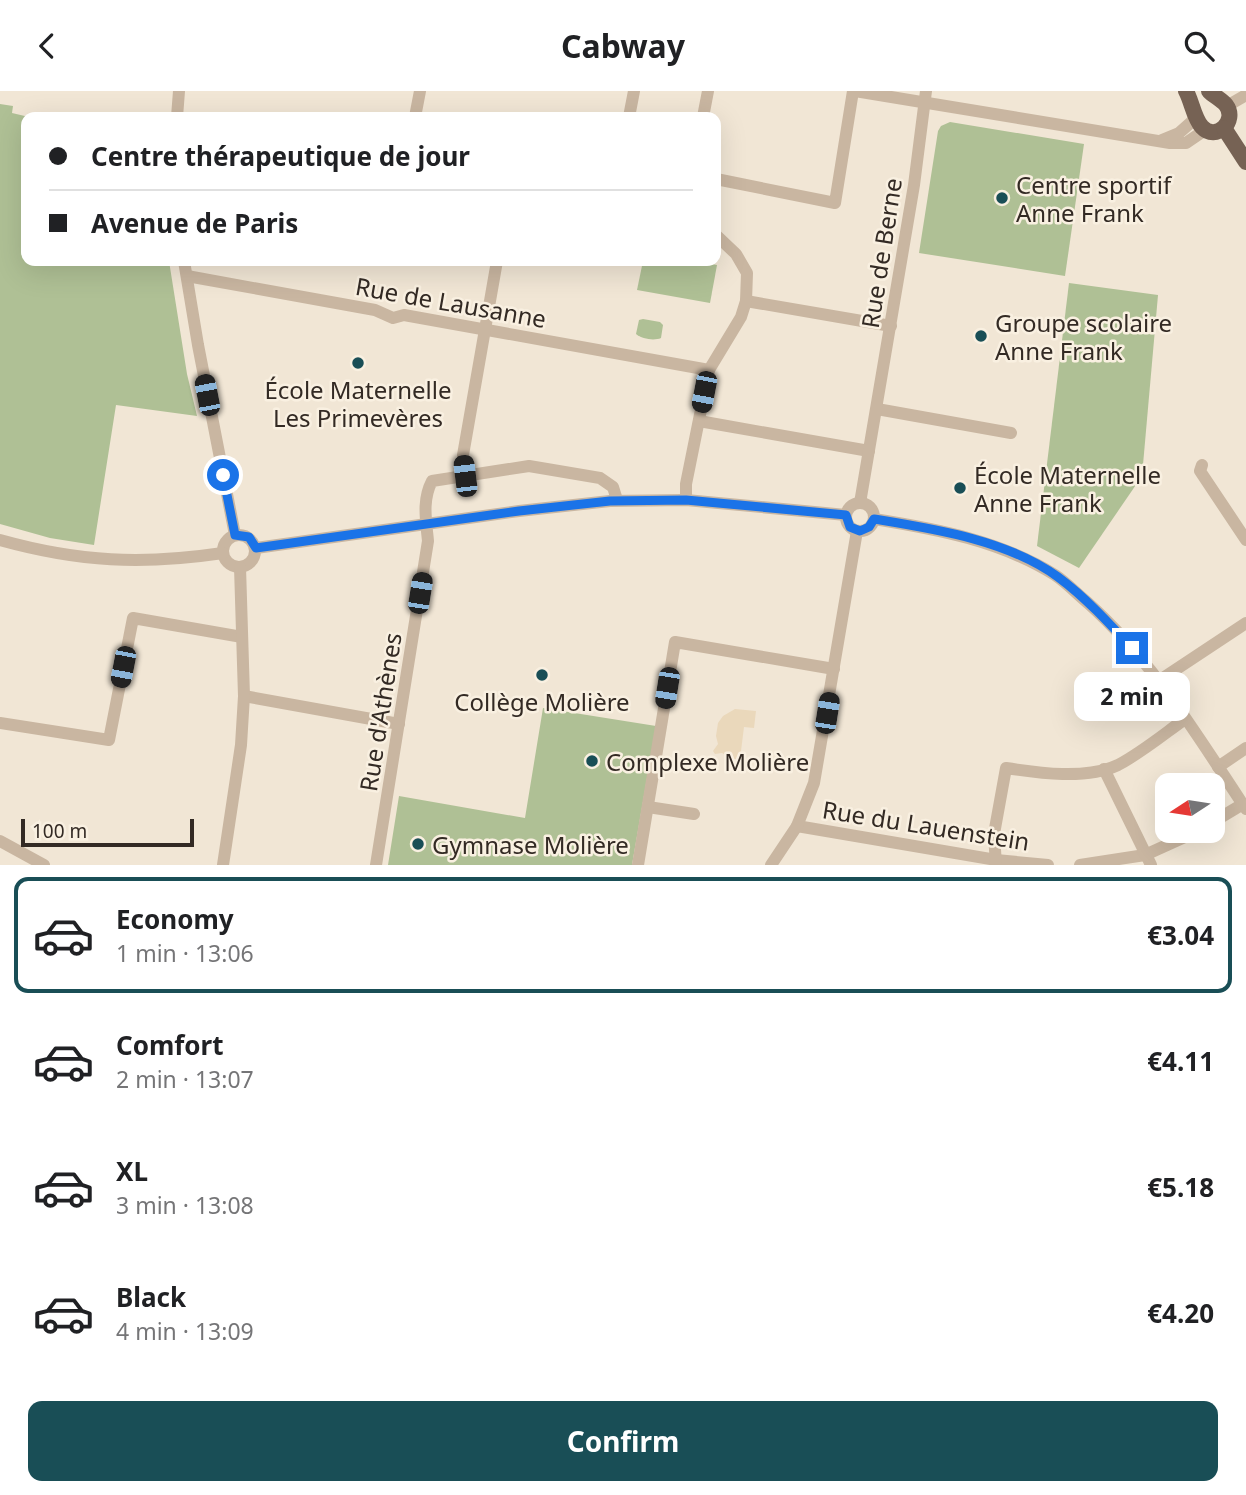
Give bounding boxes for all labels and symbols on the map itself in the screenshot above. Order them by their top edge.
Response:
place label: Centre sportif Anne Frank [1016,168,1173,229]
street label: Rue de Berne [853,176,909,330]
marker: Centre sportif Anne Frank [994,190,1010,206]
street label: Rue de Lausanne [353,269,549,335]
place label: Groupe scolaire Anne Frank [995,306,1172,367]
marker: Groupe scolaire Anne Frank [973,328,989,344]
marker: École Maternelle Les Primevères [350,355,366,371]
car [690,369,719,415]
car [193,372,222,418]
place label: École Maternelle Les Primevères [265,373,451,434]
car [453,454,478,498]
place label: École Maternelle Anne Frank [974,458,1161,519]
route start [207,459,239,491]
marker: École Maternelle Anne Frank [952,480,968,496]
car [407,571,434,615]
street label: Rue d'Athènes [351,630,409,794]
route end [1116,632,1148,664]
car [109,644,138,690]
car [654,666,681,710]
marker: Collège Molière [534,667,550,683]
callout: 2 min [1074,673,1190,721]
place label: Collège Molière [454,685,630,718]
car [814,691,841,735]
place label: Complexe Molière [606,745,809,778]
marker: Complexe Molière [584,753,600,769]
north arrow [1155,773,1225,843]
street label: Rue du Lauenstein [820,792,1032,858]
scale bar [21,816,194,848]
place label: Gymnase Molière [432,828,629,861]
marker: Gymnase Molière [410,836,426,852]

